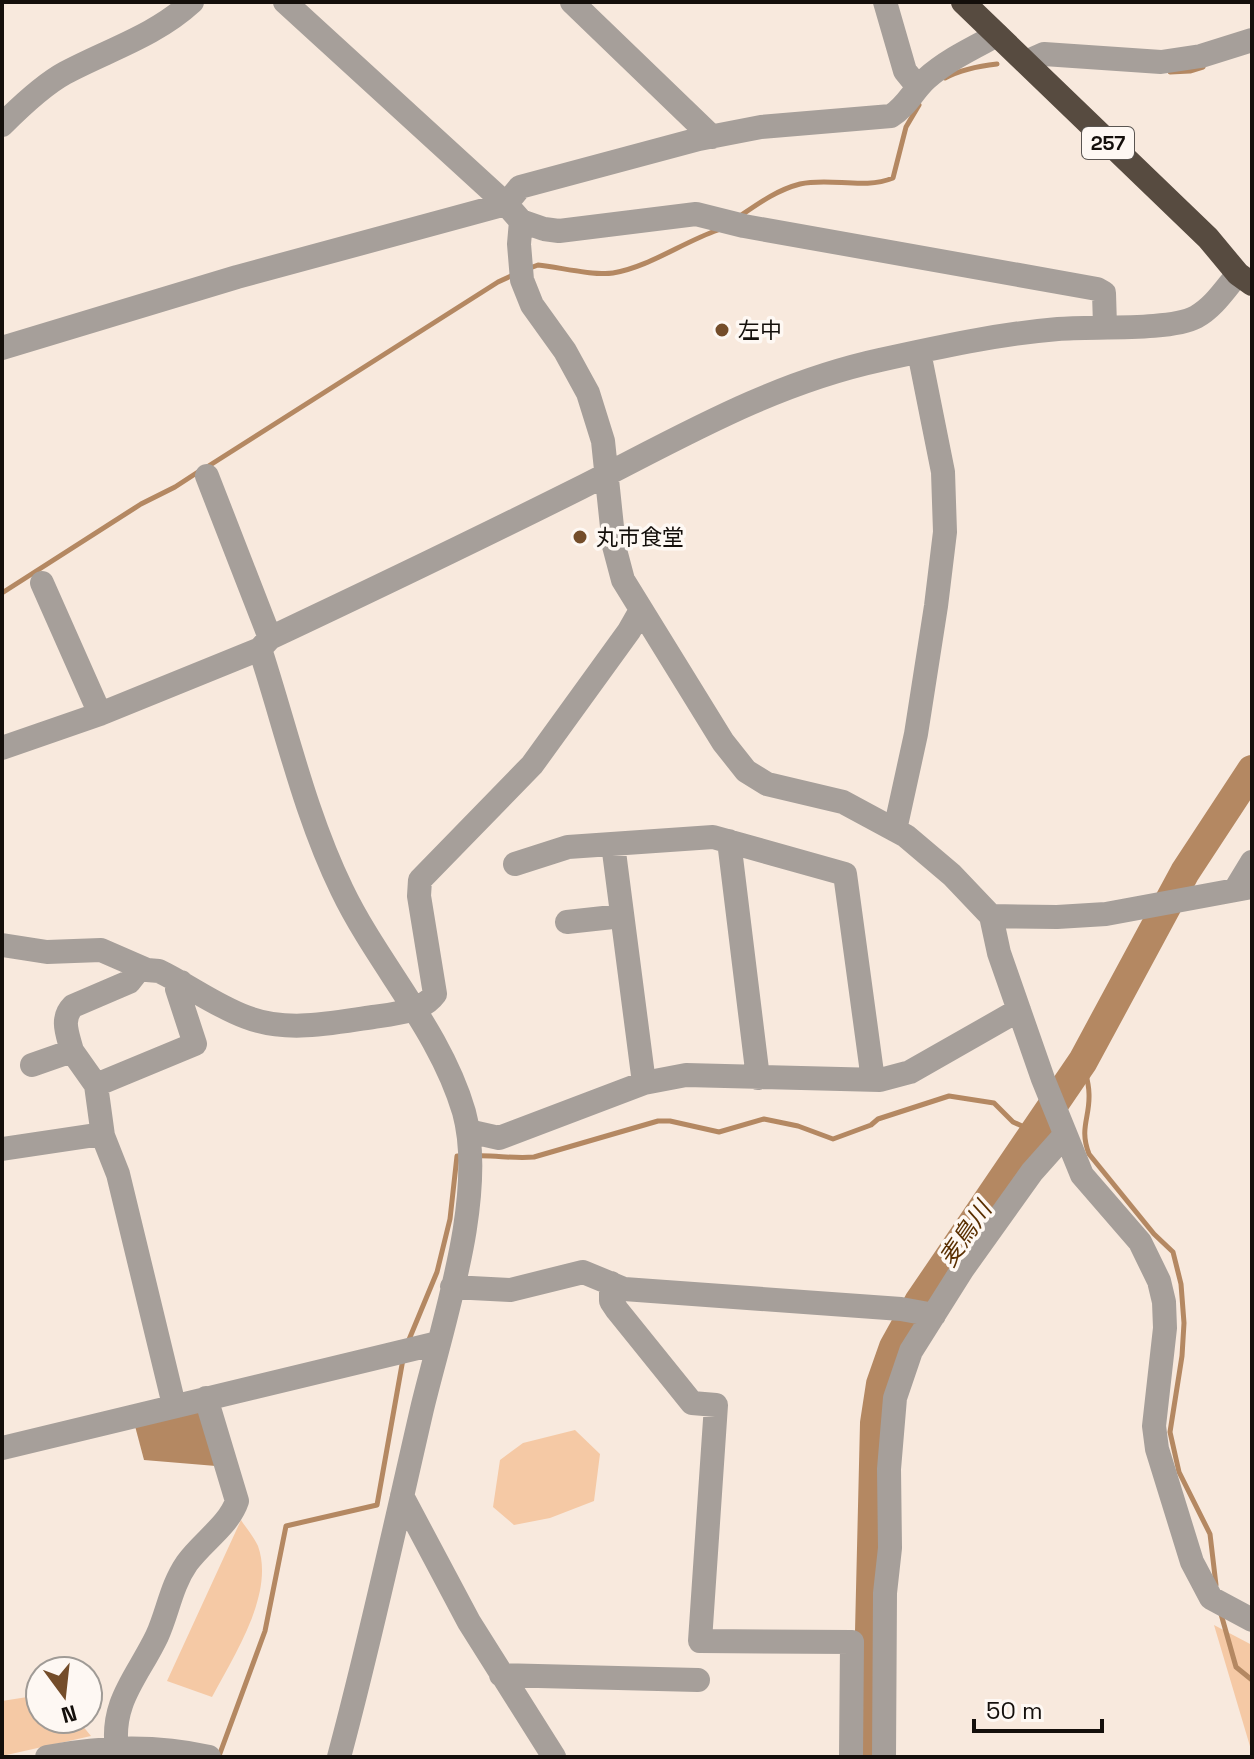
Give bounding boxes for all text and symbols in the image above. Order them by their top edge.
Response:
road number: 257 [1082,127,1134,159]
place label: 左中 [738,316,782,344]
marker: 左中 [713,321,731,339]
place label: 丸市食堂 [596,523,684,551]
marker: 丸市食堂 [571,528,589,546]
water label: 麦鳥川 [932,1193,1000,1273]
north arrow [24,1655,104,1735]
scale bar [974,1683,1102,1733]
text: 50 m [986,1695,1043,1726]
text: N [58,1699,80,1730]

